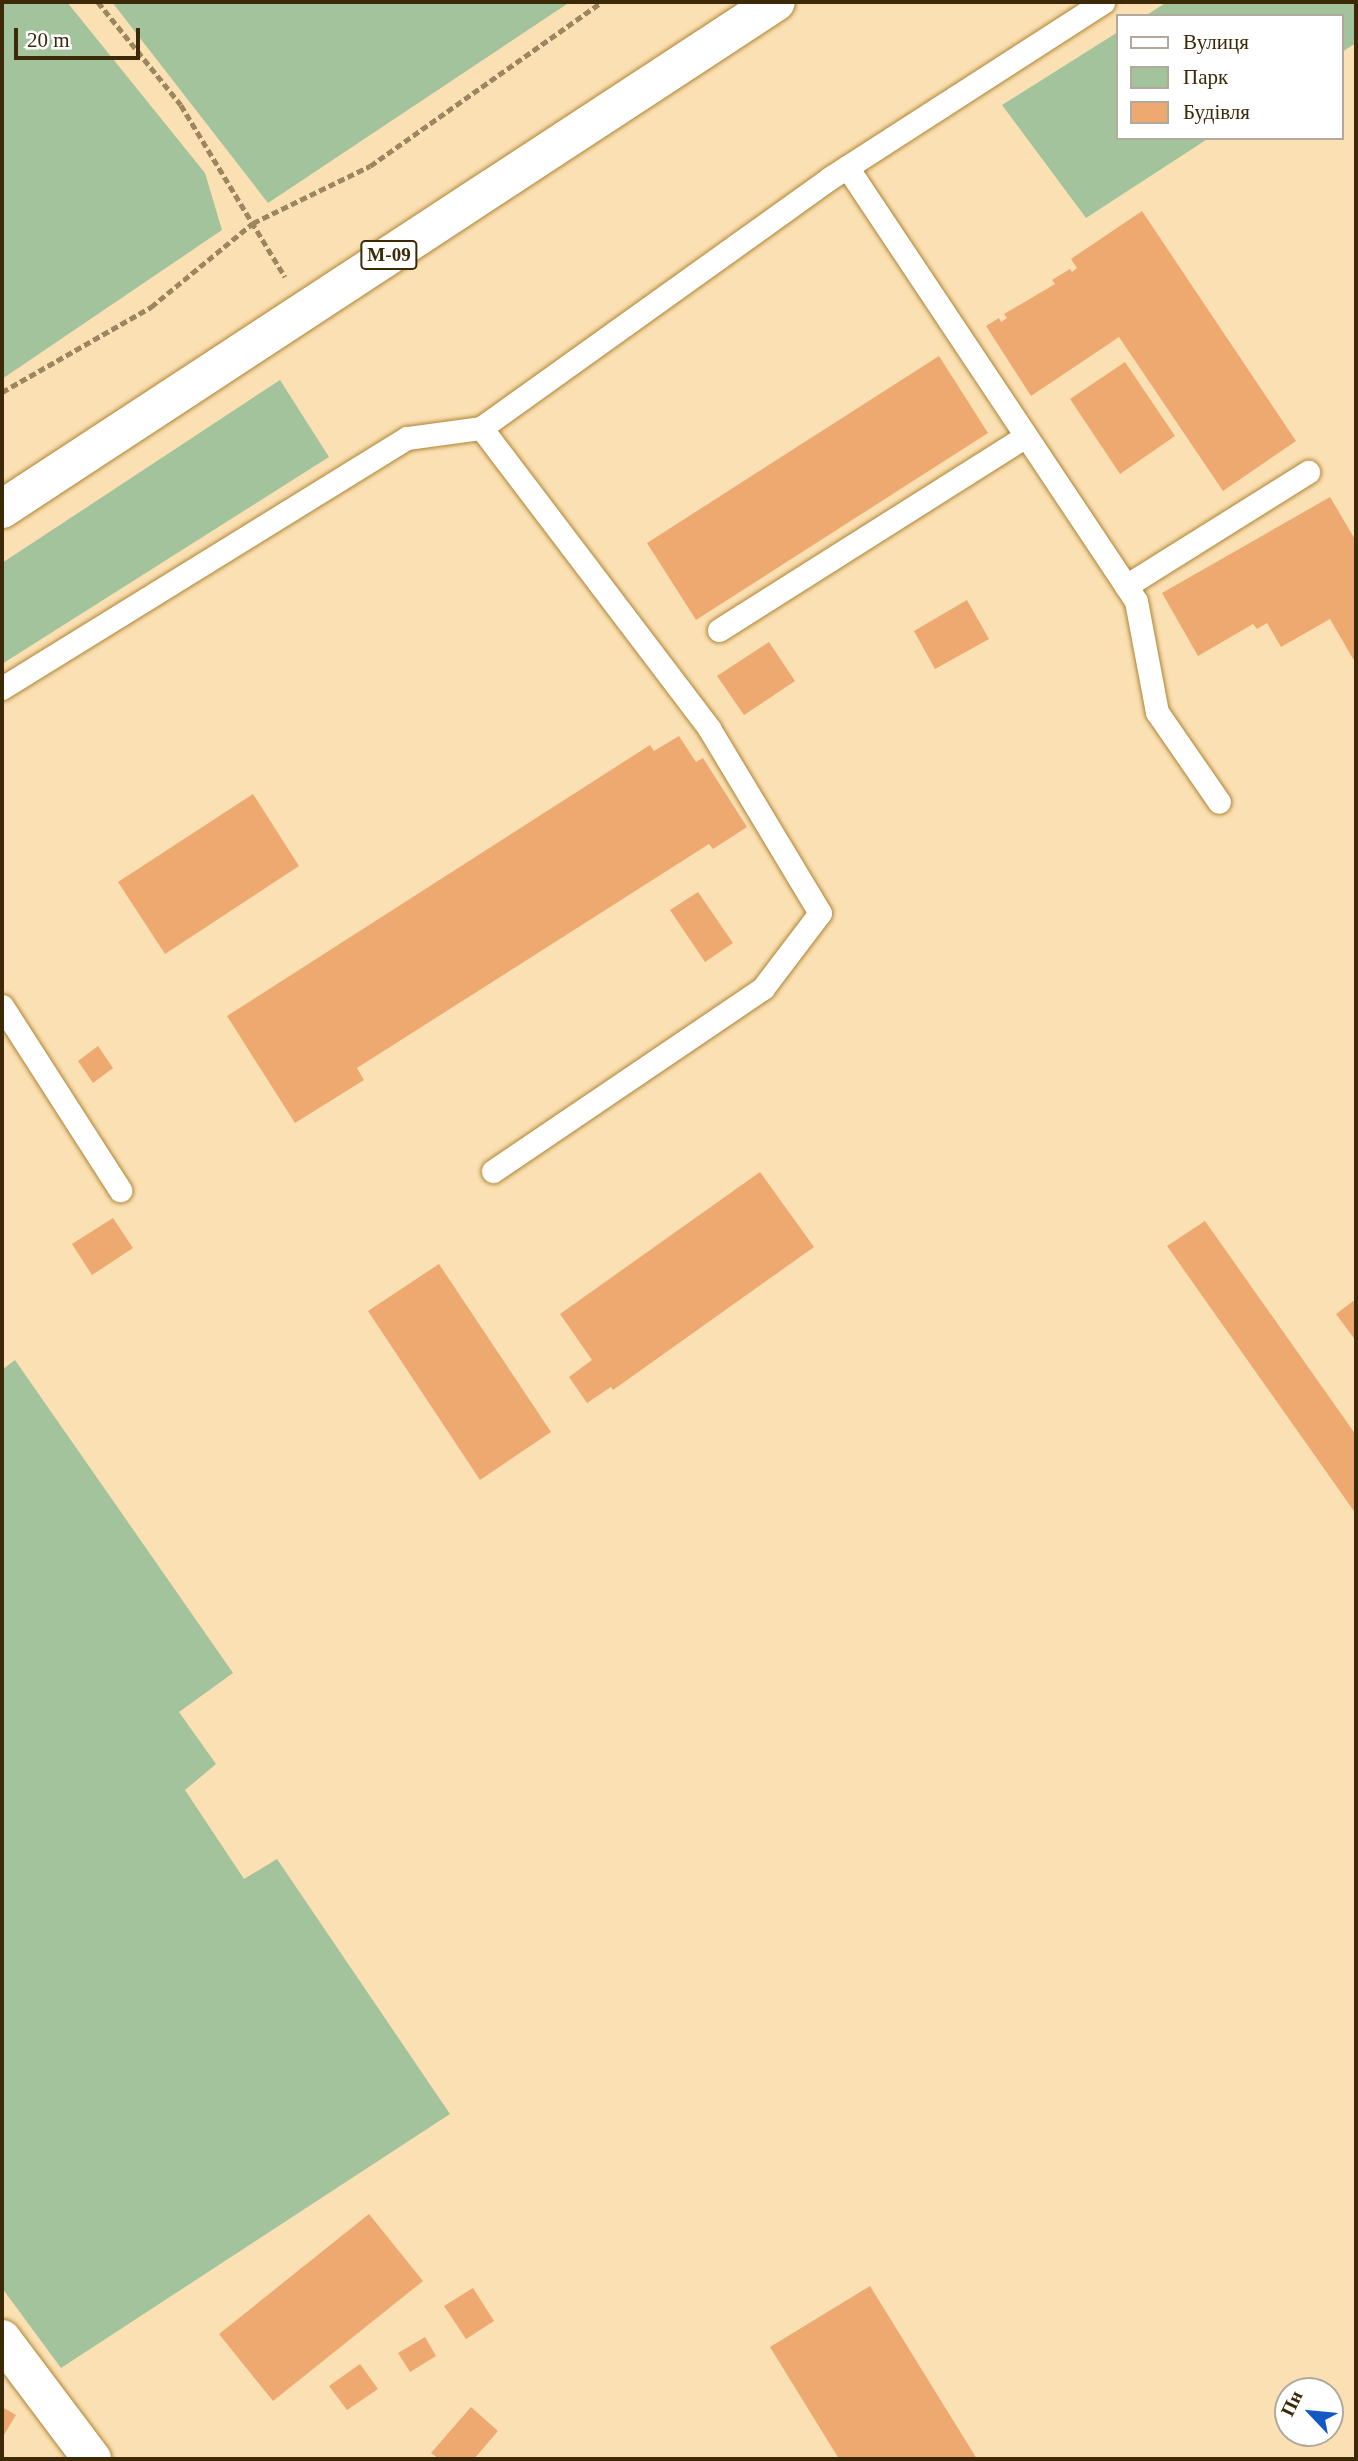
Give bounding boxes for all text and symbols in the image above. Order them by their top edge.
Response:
scale bar [18,14,144,58]
legend [1116,14,1344,140]
text: 20 m [27,28,70,52]
text: Вулиця [1183,30,1249,54]
text: Парк [1183,65,1228,89]
text: Будівля [1183,100,1250,124]
road number: М-09 [359,240,419,270]
north arrow [1274,2377,1344,2447]
text: Пн [1276,2387,1307,2420]

